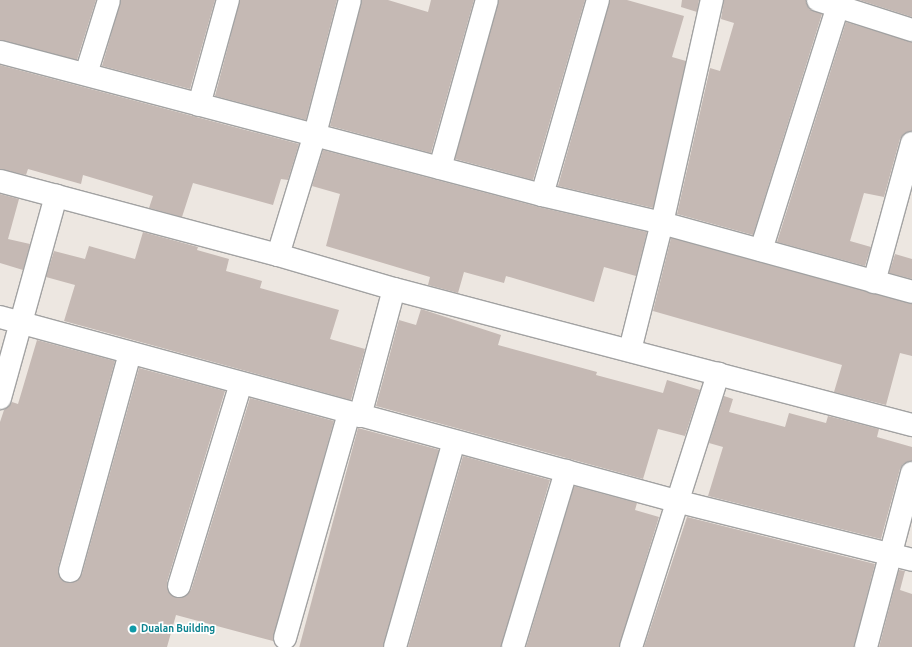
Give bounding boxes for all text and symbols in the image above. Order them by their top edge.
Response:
place label: Dualan Building [141,623,215,635]
marker: Dualan Building [128,624,138,634]

